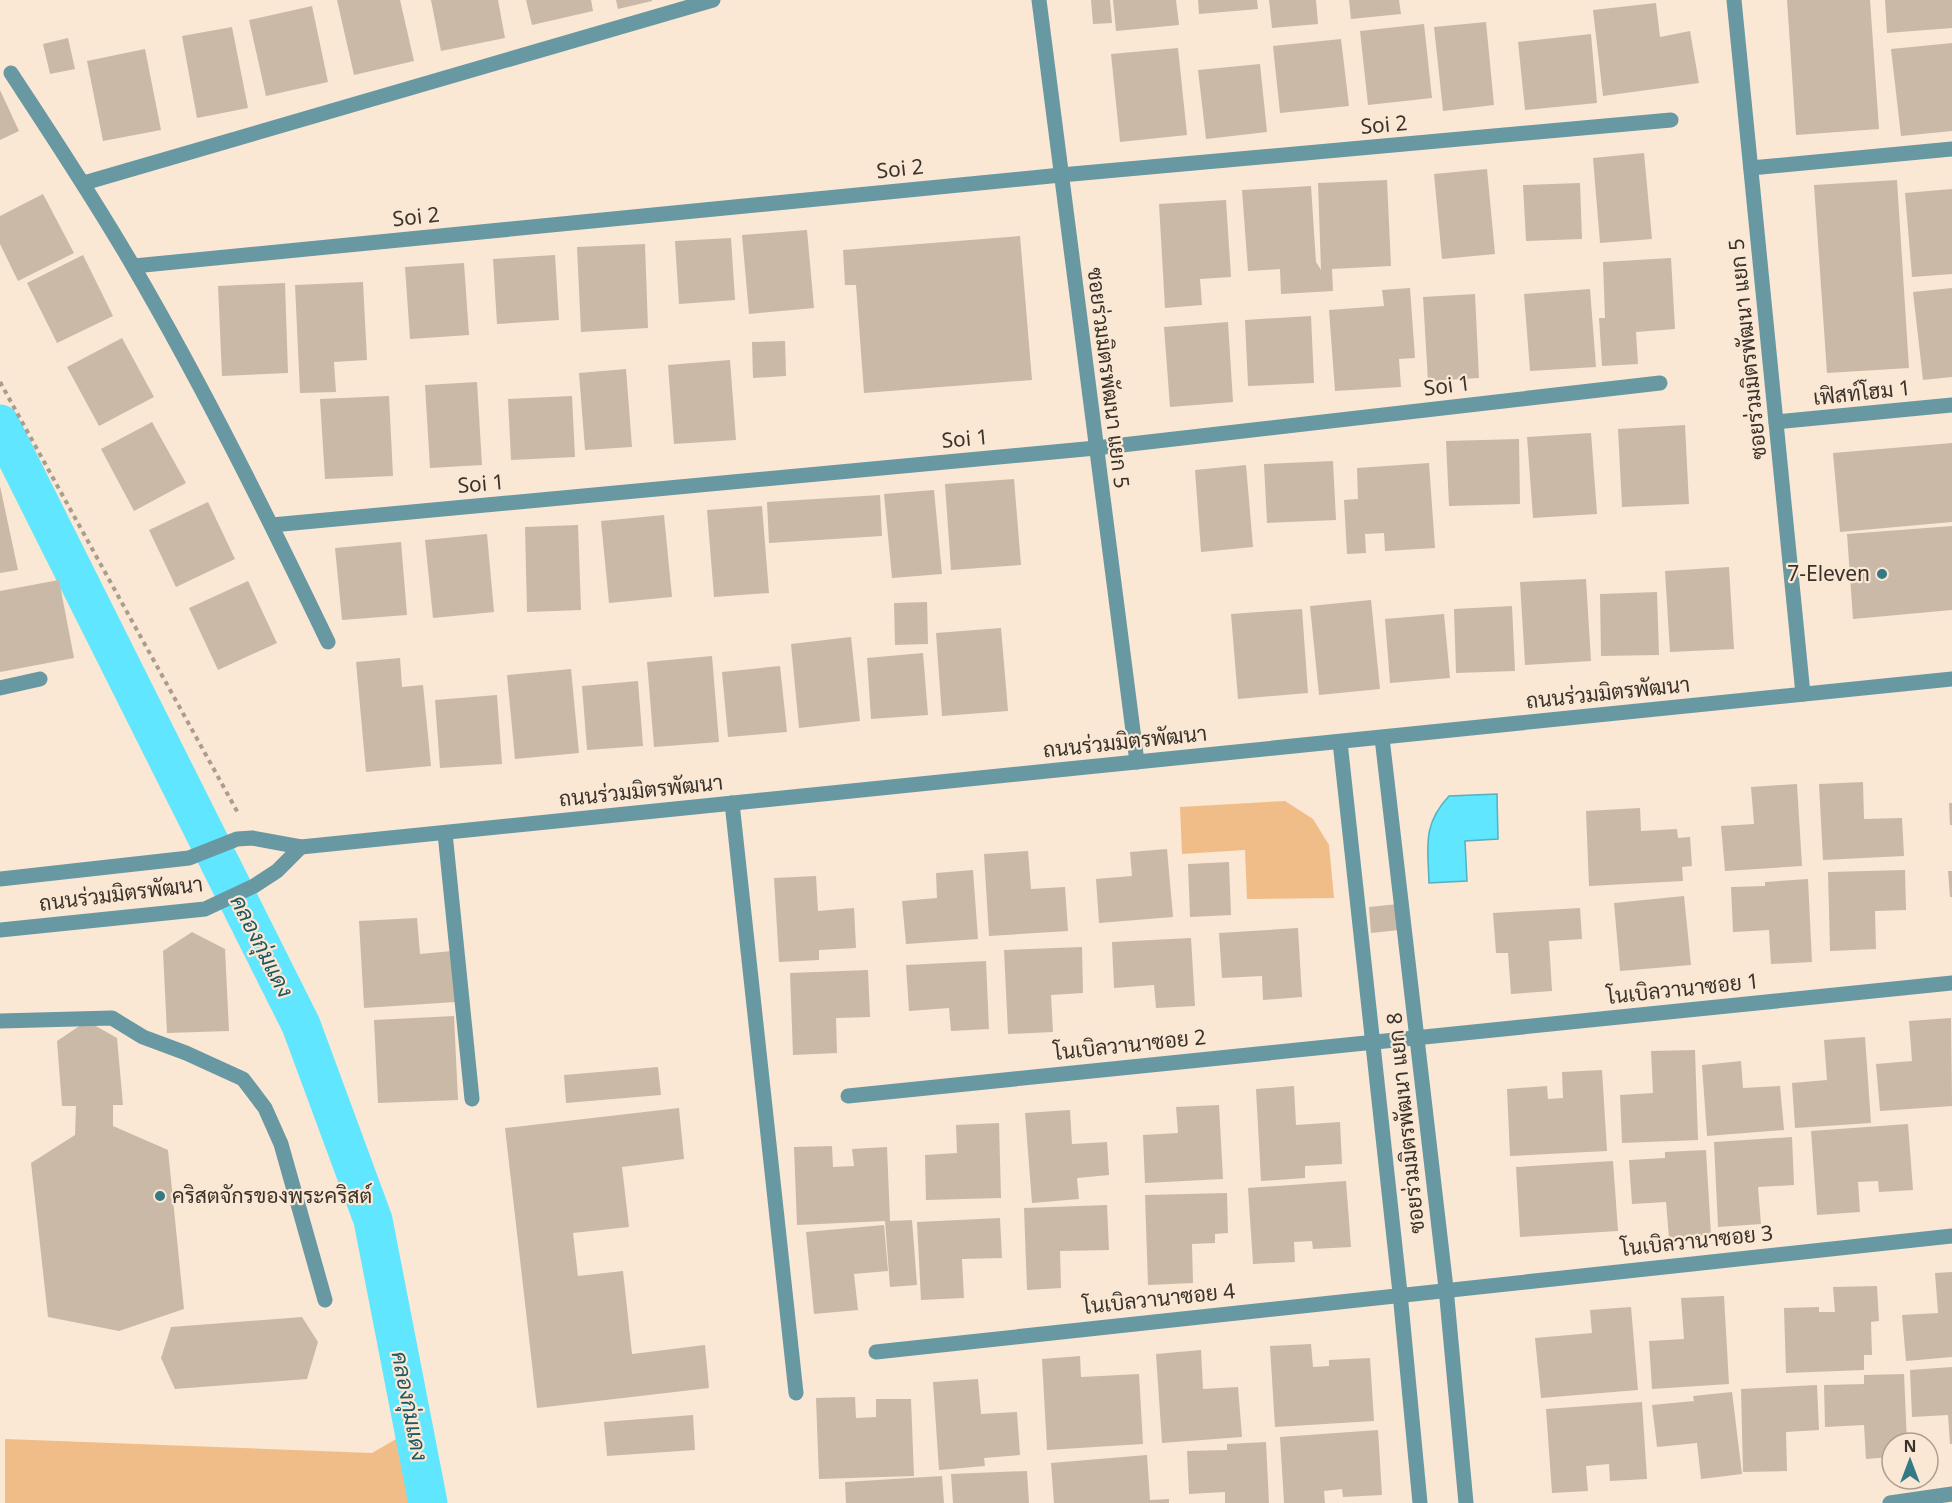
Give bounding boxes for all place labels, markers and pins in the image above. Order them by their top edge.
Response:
place label: 7-Eleven [1787,559,1870,587]
marker: 7-Eleven [1875,567,1889,581]
place label: คริสตจักรของพระคริสต์ [172,1181,372,1209]
marker: คริสตจักรของพระคริสต์ [153,1189,167,1203]

